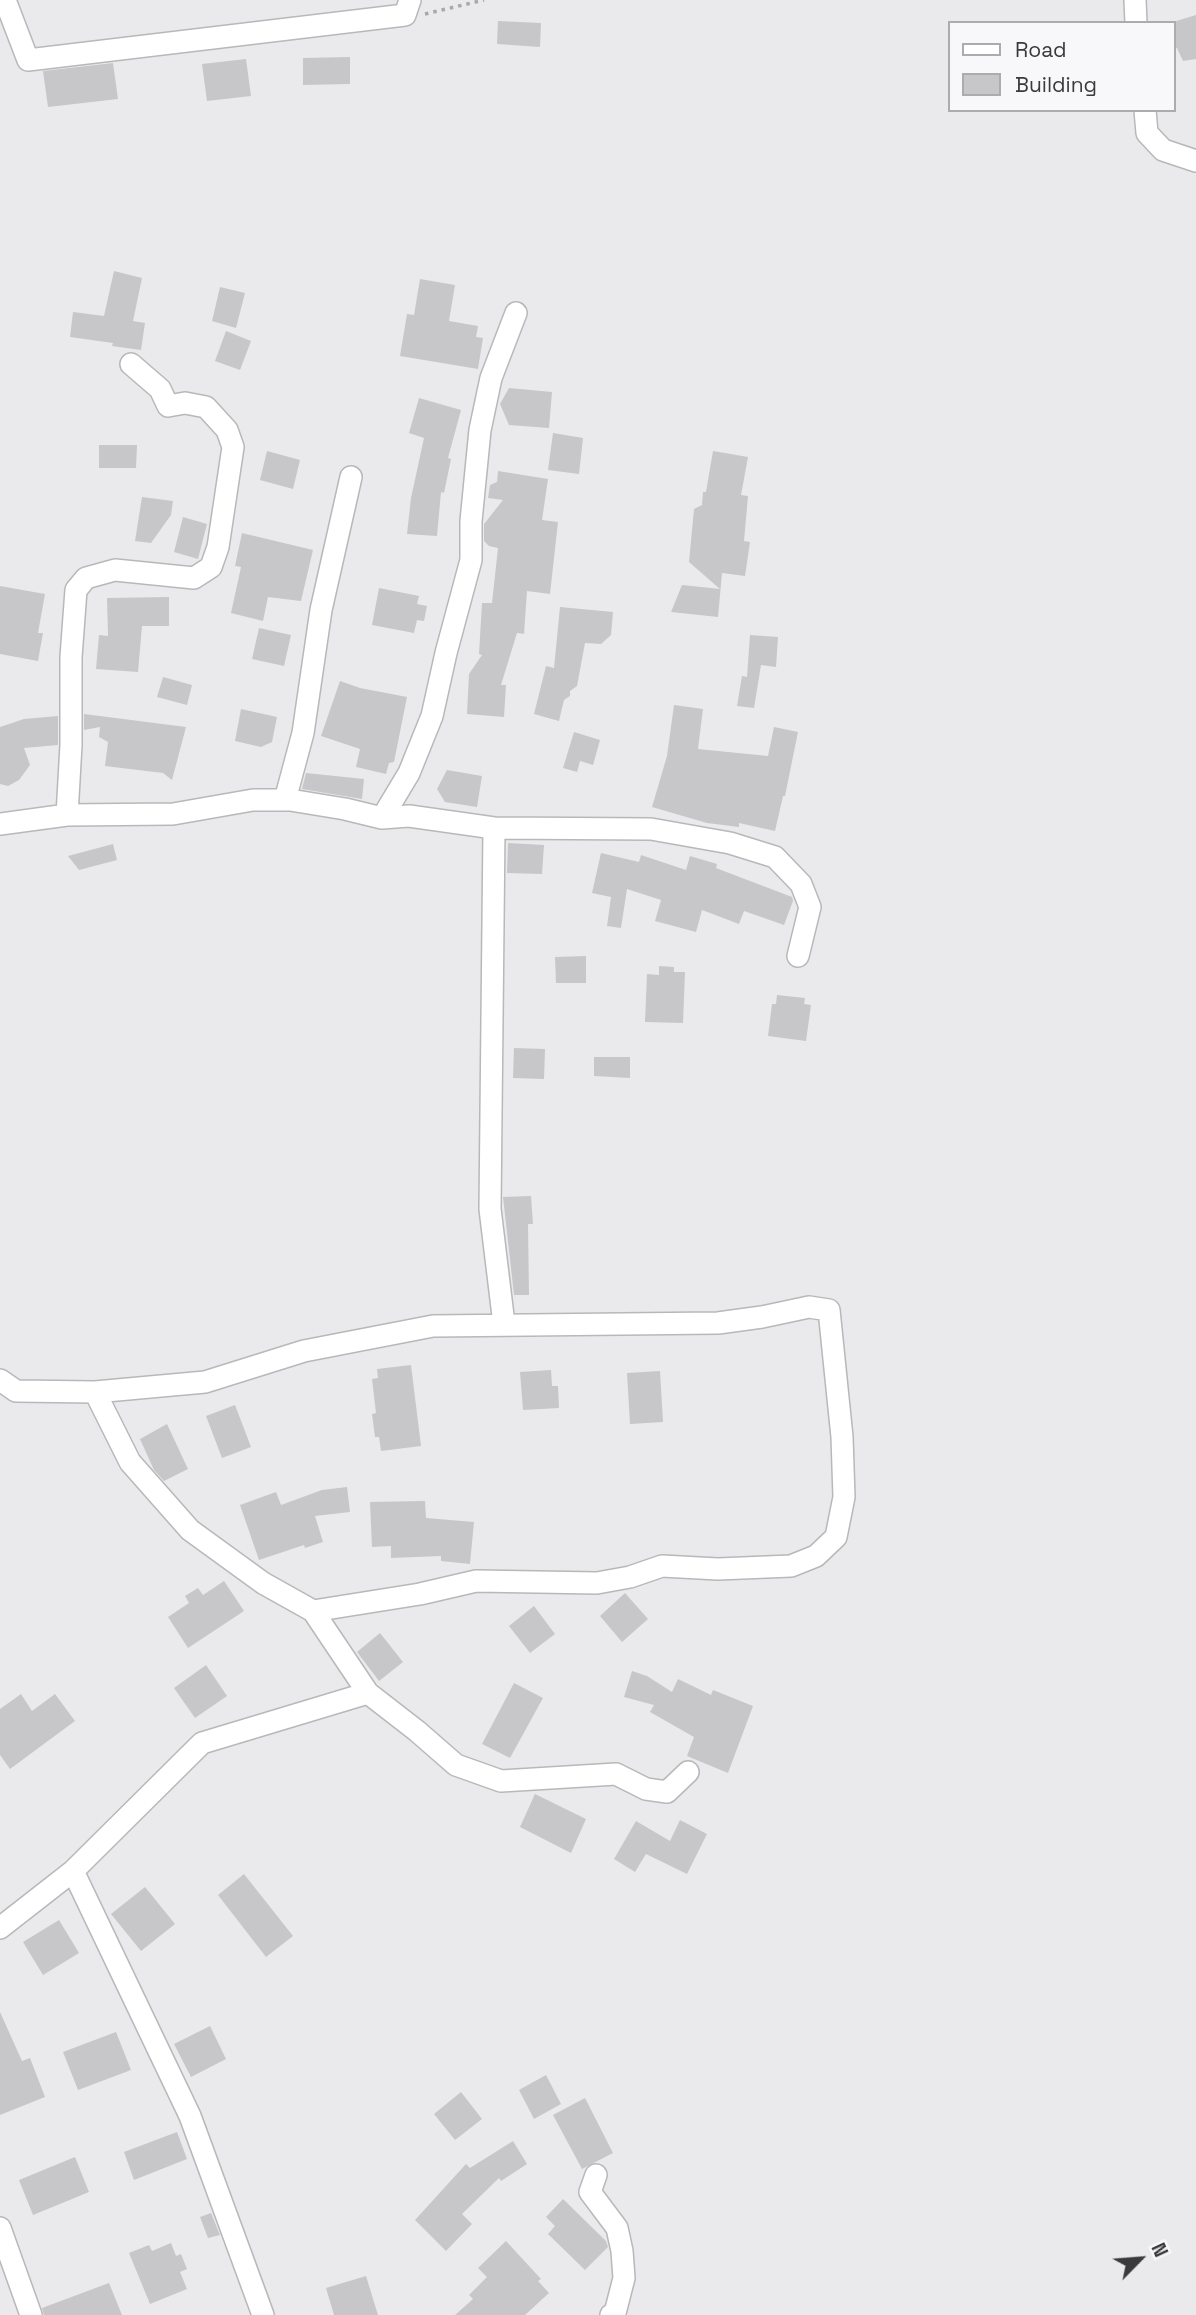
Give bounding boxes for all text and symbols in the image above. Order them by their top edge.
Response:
legend [948,21,1175,112]
text: Road [1015,36,1067,63]
text: Building [1015,71,1097,98]
north arrow [1105,2224,1175,2294]
text: N [1145,2239,1174,2261]

